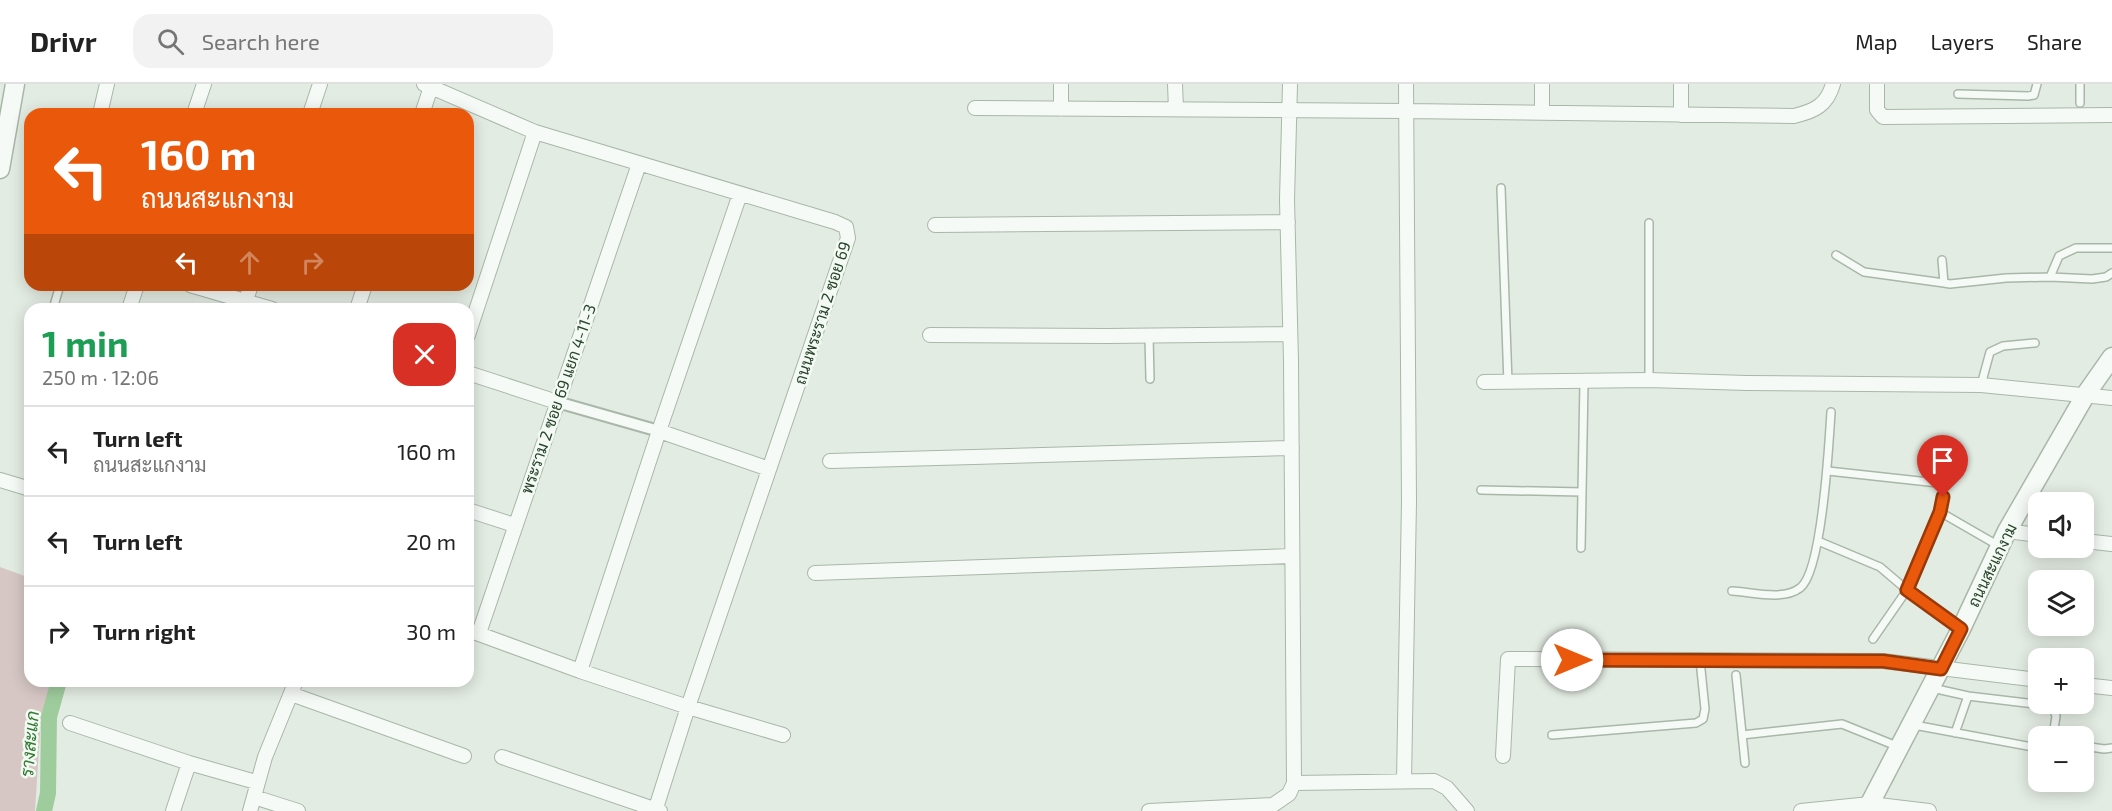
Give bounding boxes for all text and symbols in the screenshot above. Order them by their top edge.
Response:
search box [133,14,553,68]
text: Drivr [30,24,97,58]
icon: search [154,25,187,58]
text: Search here [202,28,320,54]
text: Map [1855,29,1897,54]
text: Layers [1930,29,1994,54]
text: Share [2027,29,2082,54]
text: 160 m [141,128,257,178]
icon: left [42,132,120,210]
text: ถนนสะแกงาม [141,181,294,213]
street label: ถนนพระราม 2 ซอย 69 [789,239,854,387]
icon: left [170,246,203,279]
icon: ahead [233,246,266,279]
icon: right [296,246,329,279]
street label: พระราม 2 ซอย 69 แยก 4-11-3 [516,301,599,496]
text: 1 min [42,321,129,364]
button: close [393,323,456,386]
text: 250 m · 12:06 [42,365,159,389]
text: Turn left [93,425,182,451]
icon: left [42,435,75,468]
pin [1917,435,1968,497]
text: 160 m [397,438,456,464]
icon: arrive [1926,444,1959,477]
text: ถนนสะแกงาม [93,452,207,476]
map controls [2028,492,2094,792]
button: sound [2028,492,2094,558]
street label: ถนนสะแกงาม [1963,520,2020,610]
icon: left [42,525,75,558]
text: Turn left [93,528,182,554]
text: 20 m [406,528,456,554]
button: layers [2028,570,2094,636]
icon: right [42,615,75,648]
text: Turn right [93,618,195,644]
text: 30 m [406,618,456,644]
position arrow [1540,628,1604,692]
button: + [2028,648,2094,714]
water label: รางสะแก [15,710,43,778]
button: − [2028,726,2094,792]

